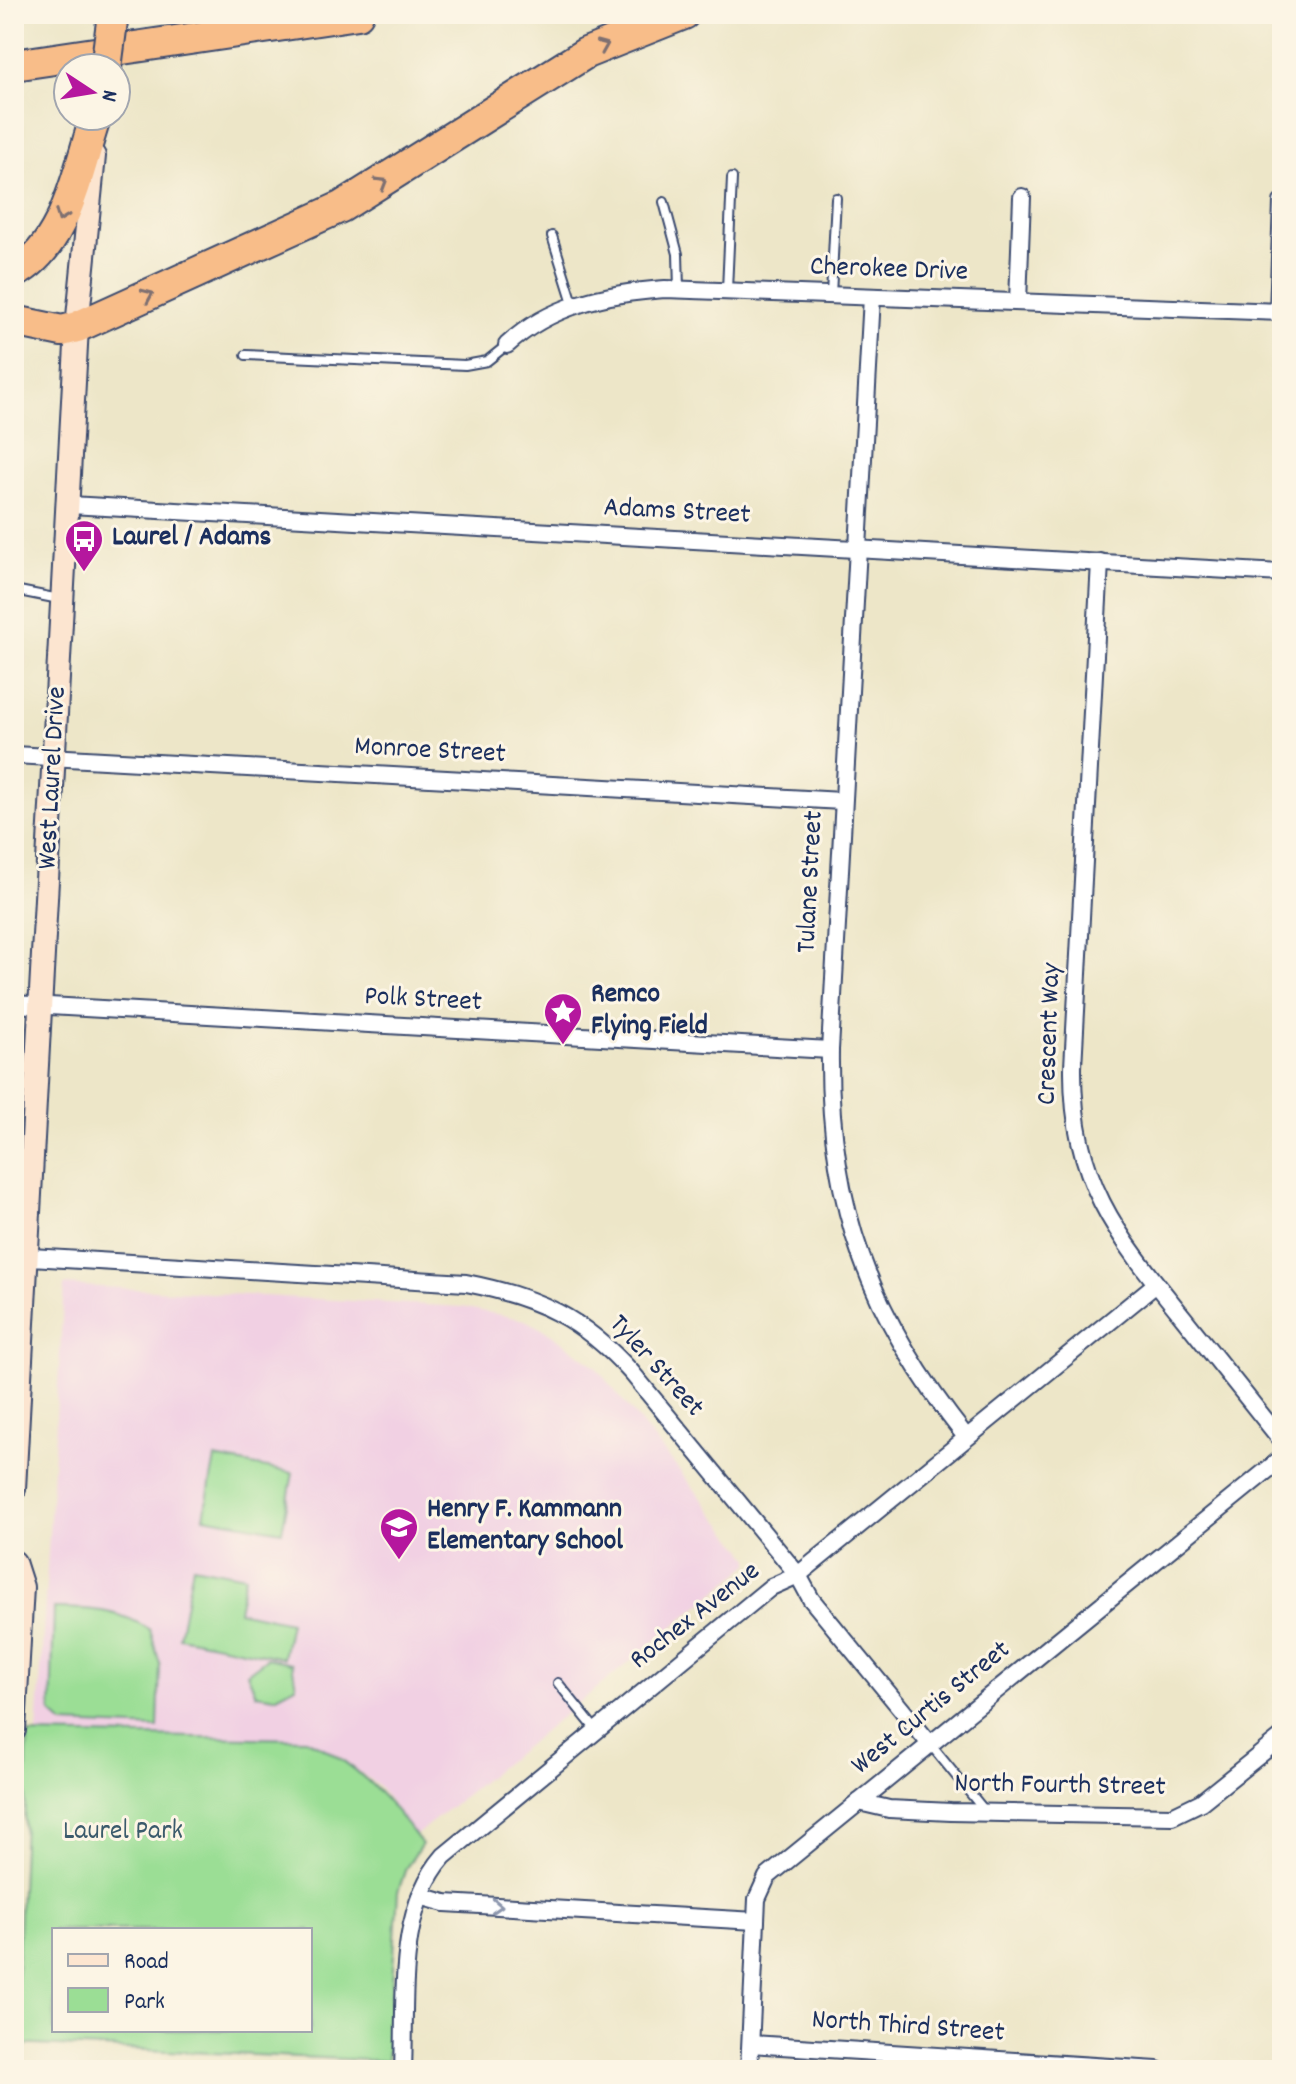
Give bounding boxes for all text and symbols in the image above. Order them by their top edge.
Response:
one-way arrow [595,40,609,56]
north arrow [52,52,132,132]
text: N [92,87,124,104]
one-way arrow [373,177,388,193]
one-way arrow [54,208,71,222]
street label: Cherokee Drive [809,248,969,294]
one-way arrow [140,289,154,305]
street label: Adams Street [603,489,751,537]
bus stop icon: Laurel / Adams [63,518,105,573]
place label: Laurel / Adams [112,519,272,559]
street label: West Laurel Drive [29,685,79,871]
street label: Monroe Street [353,728,507,776]
street label: Tulane Street [788,810,836,954]
street label: Crescent Way [1029,962,1073,1106]
place label: Remco Flying Field [591,976,708,1048]
street label: Polk Street [363,978,483,1024]
place icon: Remco Flying Field [542,991,584,1046]
street label: Tyler Street [598,1307,712,1427]
place label: Henry F. Kammann Elementary School [427,1491,623,1563]
school or university icon: Henry F. Kammann Elementary School [378,1506,420,1561]
street label: Rochex Avenue [622,1553,770,1681]
street label: West Curtis Street [844,1632,1020,1786]
street label: North Fourth Street [954,1765,1166,1809]
park label: Laurel Park [63,1813,183,1853]
one-way arrow [491,1897,504,1914]
legend [52,1928,312,2032]
text: Road [124,1946,169,1980]
text: Park [124,1986,165,2020]
street label: North Third Street [810,2001,1006,2055]

